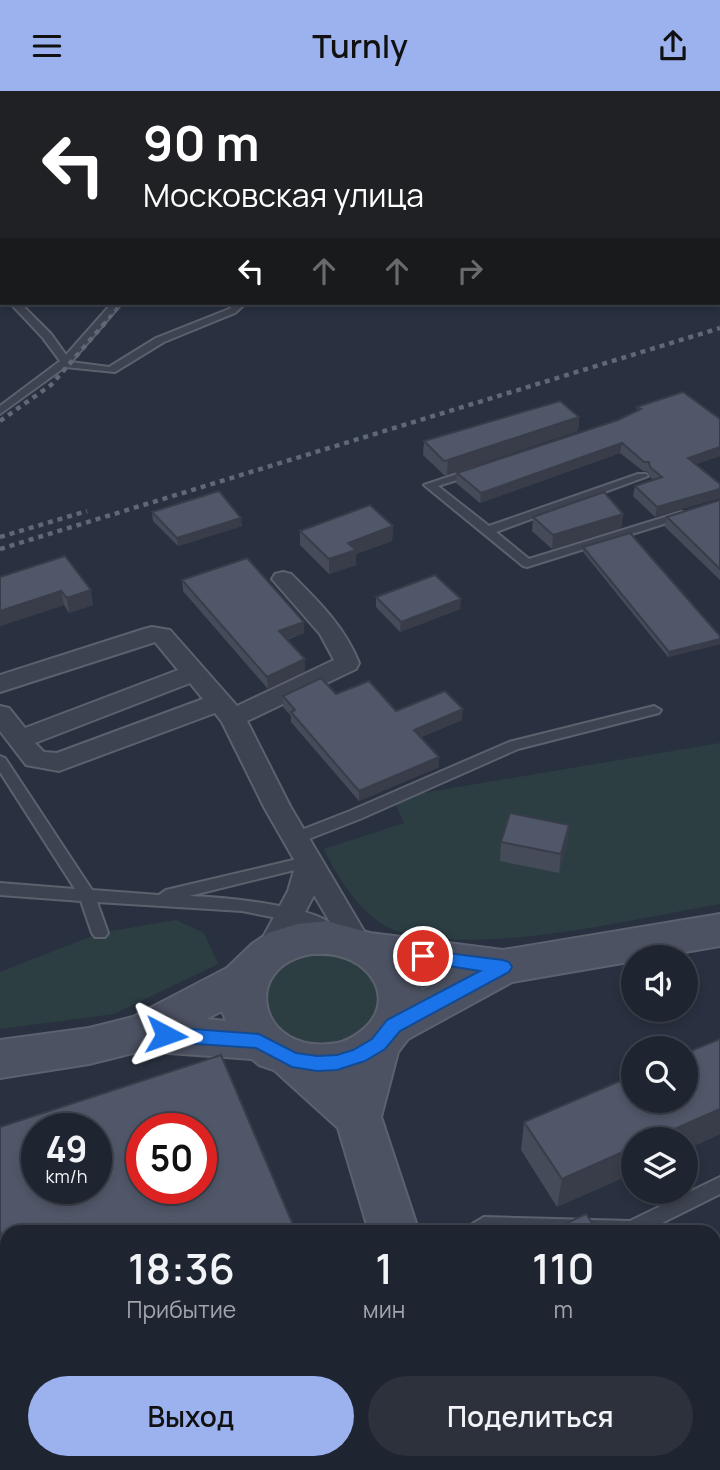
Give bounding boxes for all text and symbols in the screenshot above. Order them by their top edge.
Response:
text: Turnly [312,24,408,68]
icon: menu [28,27,66,65]
icon: share [654,27,692,65]
text: 90 m [143,109,260,176]
icon: left [28,119,119,210]
text: Московская улица [143,173,424,217]
icon: left [232,252,270,290]
icon: ahead [305,252,343,290]
icon: ahead [378,252,416,290]
icon: right [451,252,489,290]
pin [393,926,453,986]
icon: arrive [404,937,442,975]
map controls [621,945,698,1204]
button: sound [621,945,698,1022]
position arrow [129,998,203,1072]
button: search [621,1036,698,1113]
speed limit sign: 50 [126,1113,217,1204]
text: 49 [45,1125,88,1173]
button: layers [621,1127,698,1204]
text: km/h [46,1164,87,1188]
text: 18:36 [128,1239,235,1297]
text: 1 [375,1239,393,1297]
text: 110 [532,1239,594,1297]
text: Прибытие [127,1293,236,1325]
text: мин [363,1293,405,1325]
text: m [553,1293,573,1325]
button: Выход [28,1376,354,1456]
button: Поделиться [368,1376,693,1456]

